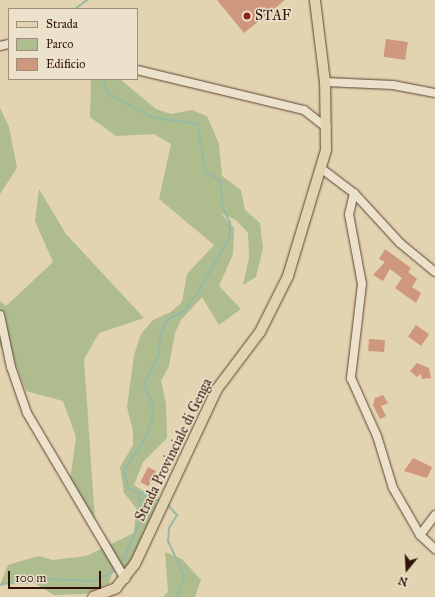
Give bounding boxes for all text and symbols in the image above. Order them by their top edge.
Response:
legend [8,8,138,80]
place label: STAF [255,8,291,24]
marker: STAF [242,11,252,21]
text: Strada [46,17,78,31]
text: Parco [46,37,73,51]
text: Edificio [46,57,85,71]
street label: Strada Provinciale di Genga [132,376,216,524]
north arrow [387,549,427,589]
scale bar [10,563,103,589]
text: 100 m [15,571,46,585]
text: N [397,573,410,589]

